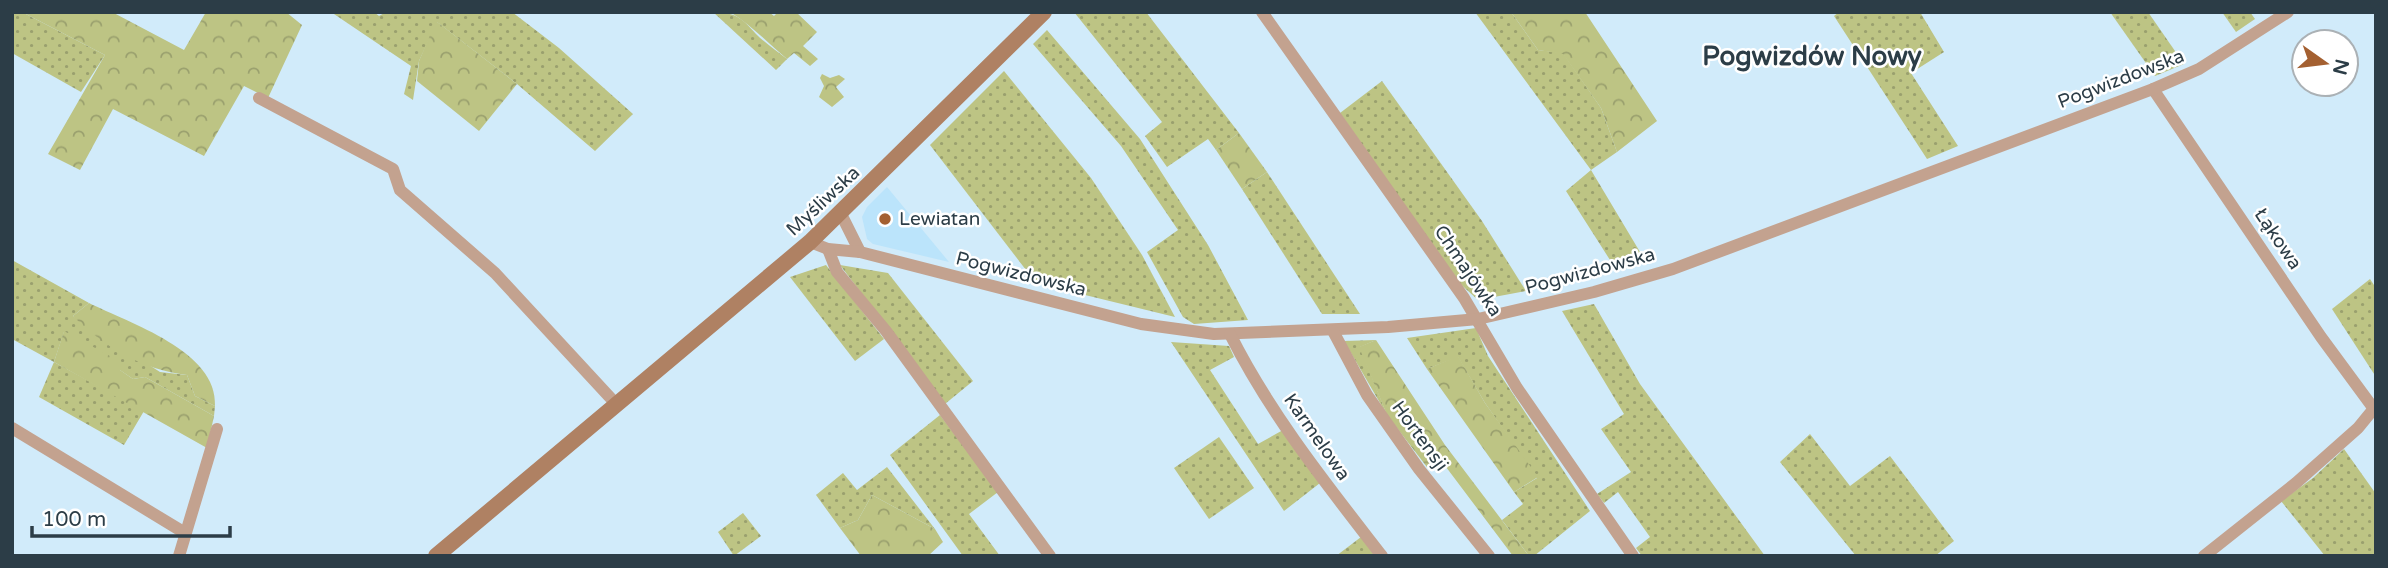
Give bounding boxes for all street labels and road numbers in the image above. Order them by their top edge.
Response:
street label: Pogwizdowska [2055,45,2187,113]
street label: Myśliwska [782,162,864,240]
street label: Łąkowa [2250,204,2306,274]
street label: Chmajówka [1430,221,1506,321]
street label: Pogwizdowska [1523,243,1657,299]
street label: Pogwizdowska [953,247,1089,301]
street label: Karmelowa [1279,389,1355,485]
street label: Hortensji [1387,397,1453,475]

